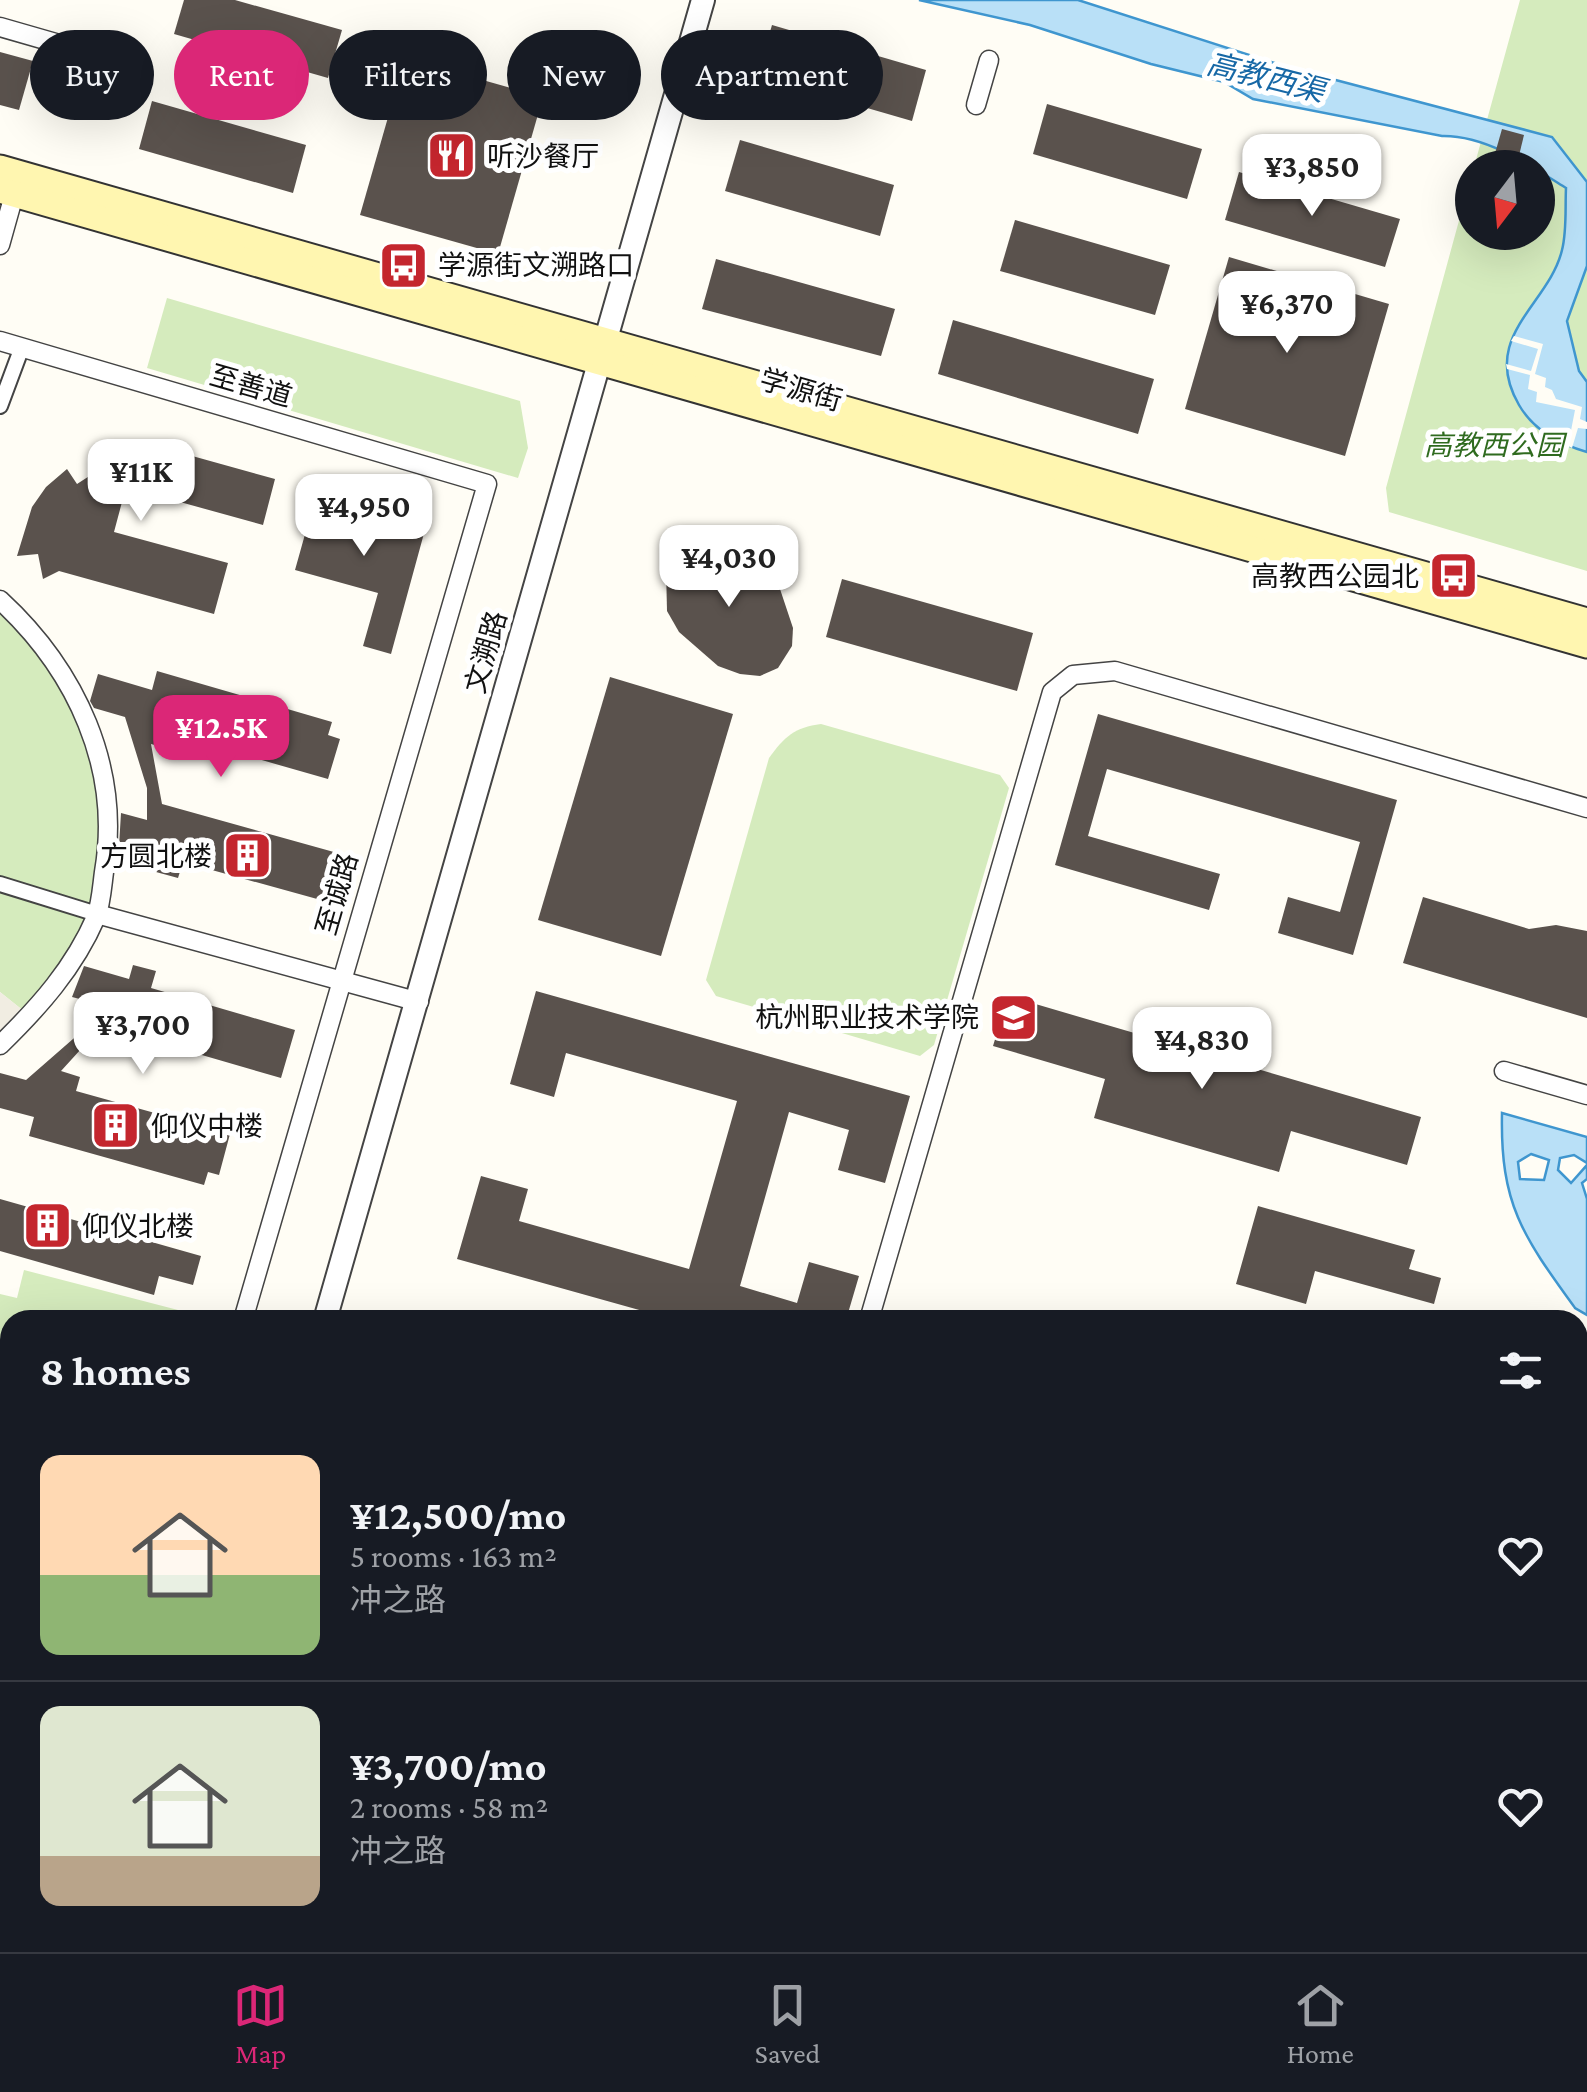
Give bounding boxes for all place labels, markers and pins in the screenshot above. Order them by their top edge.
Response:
restaurant icon: 听沙餐厅 [426,130,478,182]
pin: ¥3,850 [1231,134,1393,219]
place label: 听沙餐厅 [487,141,599,172]
bus stop icon: 学源街文溯路口 [377,239,429,291]
place label: 学源街文溯路口 [438,250,634,281]
pin: ¥6,370 [1206,271,1368,356]
pin: ¥11K [82,439,200,524]
pin: ¥4,950 [283,474,445,559]
pin: ¥4,030 [648,525,810,610]
bus stop icon: 高教西公园北 [1428,550,1480,602]
place label: 高教西公园北 [1251,561,1419,592]
pin: ¥12.5K [140,695,302,780]
building icon: 方圆北楼 [221,830,273,882]
place label: 方圆北楼 [100,841,212,872]
school or university icon: 杭州职业技术学院 [988,991,1040,1043]
pin: ¥3,700 [62,992,224,1077]
place label: 杭州职业技术学院 [755,1002,979,1033]
pin: ¥4,830 [1121,1007,1283,1092]
building icon: 仰仪中楼 [90,1100,142,1152]
place label: 仰仪中楼 [151,1111,263,1142]
building icon: 仰仪北楼 [21,1200,73,1252]
place label: 仰仪北楼 [82,1211,194,1242]

